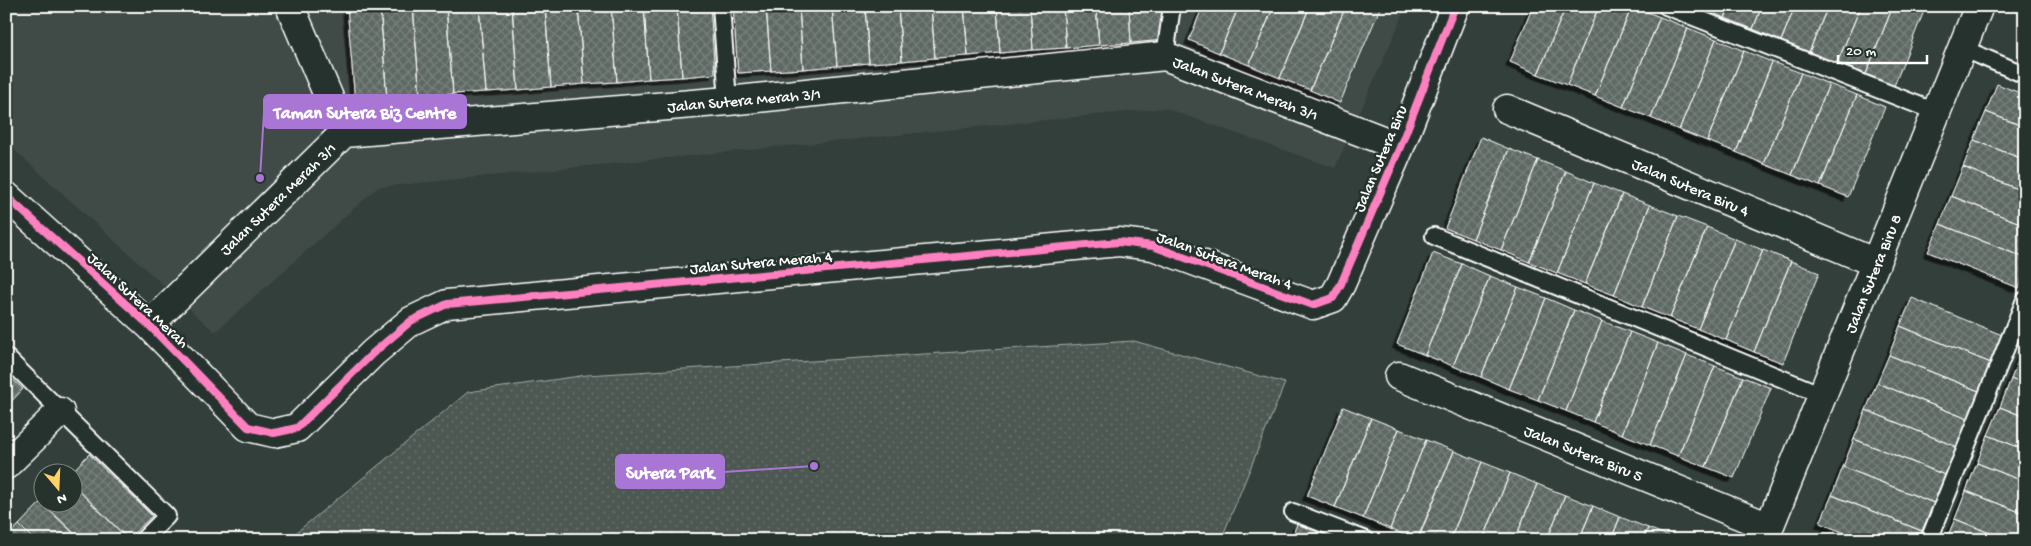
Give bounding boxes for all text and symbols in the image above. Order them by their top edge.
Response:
scale bar [1838,32,1927,64]
text: 20 m [1846,43,1876,61]
street label: Jalan Sutera Merah 3/1 [1169,54,1320,127]
street label: Jalan Sutera Merah 3/1 [667,86,822,119]
callout: Taman Sutera Biz Centre [264,95,466,128]
street label: Jalan Sutera Biru [1351,103,1413,216]
text: Taman Sutera Biz Centre [272,104,457,125]
street label: Jalan Sutera Merah 3/1 [217,140,341,261]
street label: Jalan Sutera Biru 4 [1628,156,1751,223]
street label: Jalan Sutera Biru 8 [1843,212,1908,337]
street label: Jalan Sutera Merah 4 [1153,229,1295,296]
street label: Jalan Sutera Merah 4 [689,249,834,280]
street label: Jalan Sutera Merah [82,250,192,354]
street label: Jalan Sutera Biru 5 [1521,423,1645,488]
callout: Sutera Park [616,455,724,488]
north arrow [32,464,82,514]
text: Sutera Park [626,464,716,485]
text: N [54,488,69,507]

